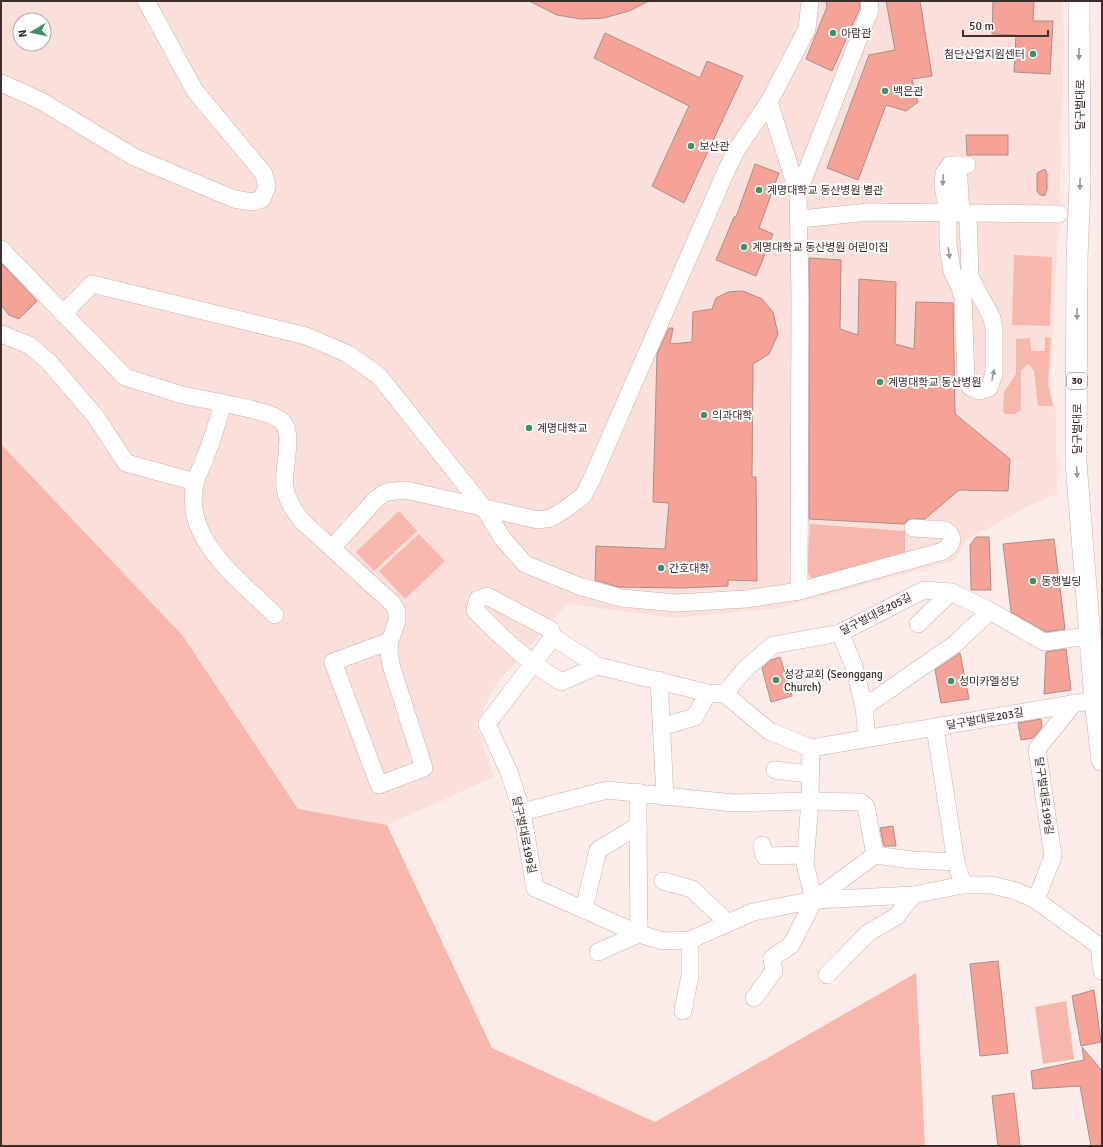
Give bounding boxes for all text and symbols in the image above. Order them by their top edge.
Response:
north arrow [12,12,52,52]
scale bar [963,12,1048,38]
text: 50 m [969,19,994,34]
place label: 아람관 [841,27,871,40]
marker: 아람관 [828,28,838,38]
text: N [16,29,30,38]
place label: 첨단산업지원센터 [944,48,1025,61]
one-way arrow [1076,48,1082,61]
marker: 첨단산업지원센터 [1028,49,1038,59]
street label: 달구벌대로 [1074,80,1087,130]
place label: 백은관 [893,85,923,98]
marker: 백은관 [880,86,890,96]
place label: 보산관 [699,140,729,153]
marker: 보산관 [686,141,696,151]
one-way arrow [940,174,947,186]
one-way arrow [1077,178,1083,191]
place label: 계명대학교 동산병원 별관 [767,184,883,197]
marker: 계명대학교 동산병원 별관 [754,185,764,195]
place label: 계명대학교 동산병원 어린이집 [752,241,888,254]
marker: 계명대학교 동산병원 어린이집 [739,242,749,252]
one-way arrow [946,246,952,259]
one-way arrow [1074,308,1080,321]
one-way arrow [990,369,996,382]
road number: 30 [1067,373,1087,389]
place label: 계명대학교 동산병원 [888,376,982,389]
marker: 계명대학교 동산병원 [875,377,885,387]
street label: 달구벌대로 [1071,404,1084,454]
place label: 의과대학 [712,409,752,422]
marker: 의과대학 [699,410,709,420]
place label: 계명대학교 [537,422,588,435]
marker: 계명대학교 [524,423,534,433]
one-way arrow [1074,466,1081,478]
place label: 간호대학 [669,562,709,575]
marker: 간호대학 [656,563,666,573]
place label: 동행빌딩 [1041,575,1081,588]
marker: 동행빌딩 [1028,576,1038,586]
street label: 달구벌대로205길 [838,590,914,638]
place label: 성강교회 (Seonggang Church) [784,668,883,694]
marker: 성강교회 (Seonggang Church) [771,675,781,685]
place label: 성미카엘성당 [959,675,1020,688]
marker: 성미카엘성당 [946,676,956,686]
street label: 달구벌대로203길 [945,706,1025,732]
street label: 달구벌대로199길 [1032,756,1056,836]
street label: 달구벌대로199길 [509,795,539,875]

